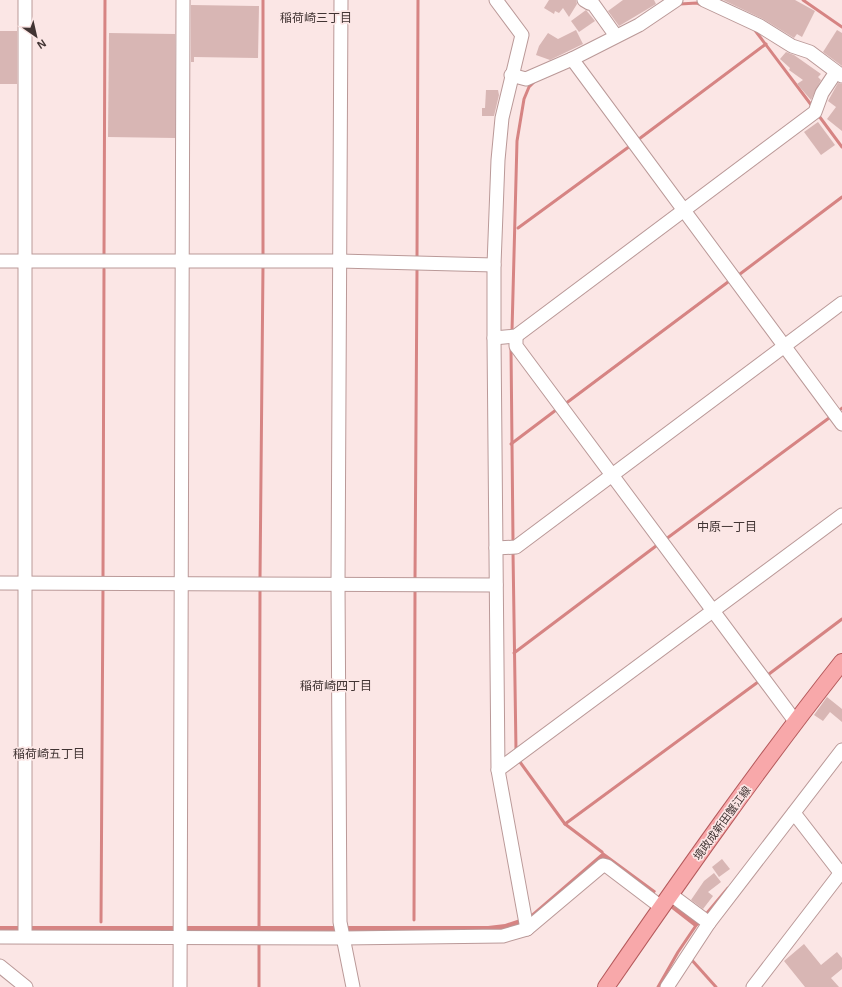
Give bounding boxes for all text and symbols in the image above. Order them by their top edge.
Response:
district label: 稲荷崎三丁目 [280,11,352,25]
north arrow [16,16,56,56]
text: N [35,37,48,52]
district label: 中原一丁目 [697,520,757,534]
district label: 稲荷崎四丁目 [300,679,372,693]
district label: 稲荷崎五丁目 [13,747,85,761]
street label: 境政成新田蟹江線 [691,784,753,862]

